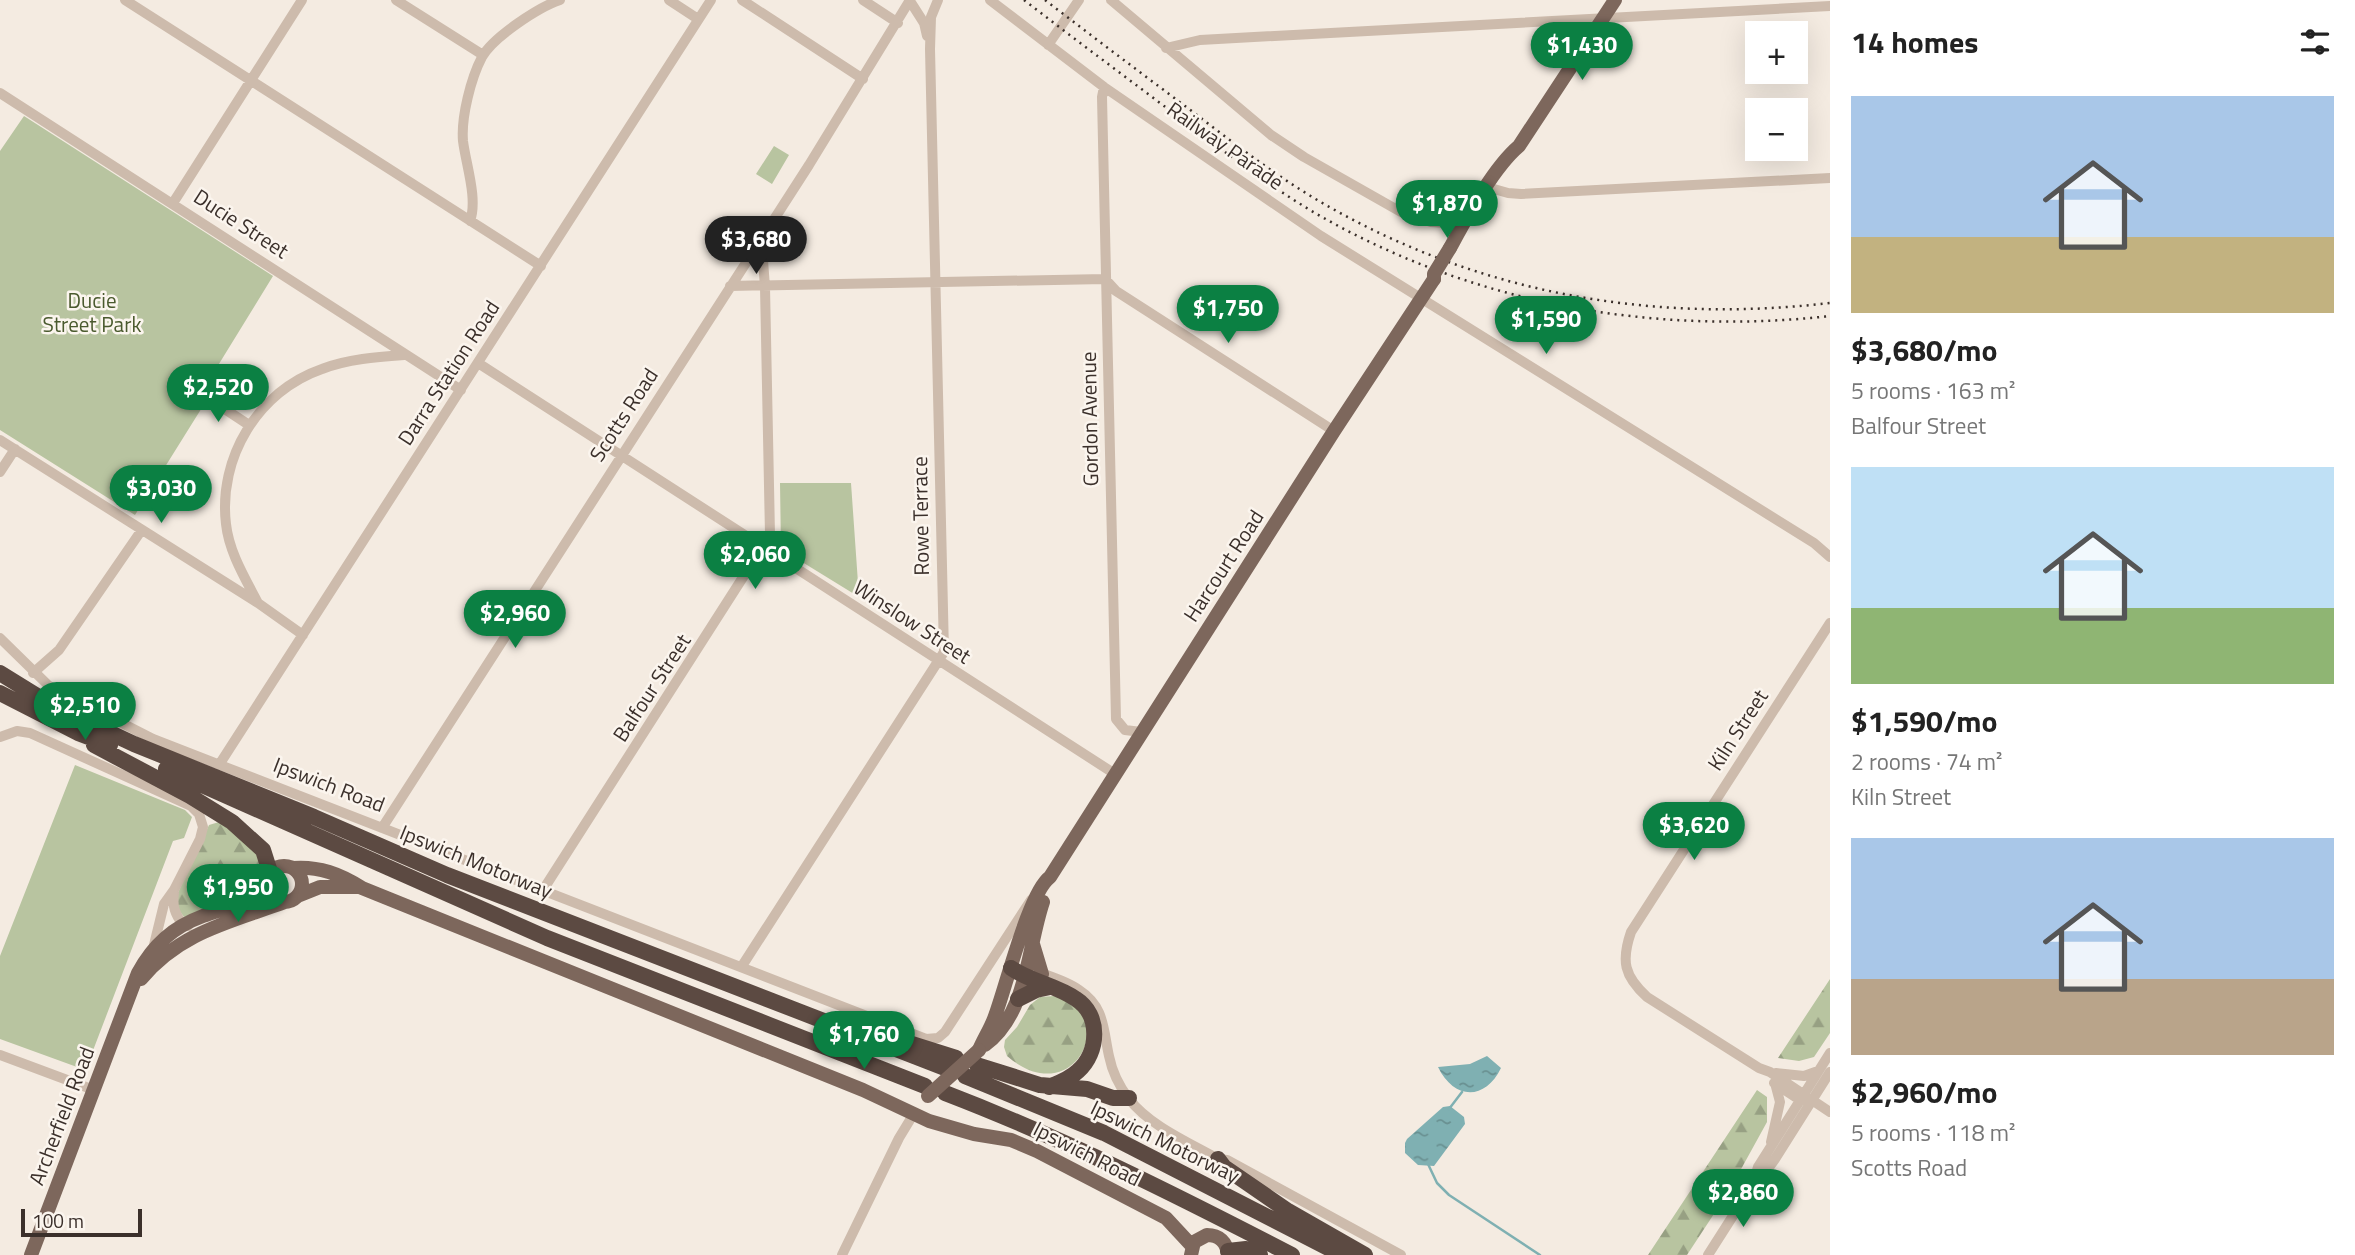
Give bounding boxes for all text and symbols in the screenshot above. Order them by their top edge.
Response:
text: 14 homes [1851,19,1978,65]
map controls [1745,21,1808,161]
button: + [1745,21,1808,84]
pin: $1,430 [1525,22,1639,82]
icon: filters [2296,23,2334,61]
text: $1,430 [1547,27,1617,62]
street label: Railway Parade [1161,93,1291,197]
button: − [1745,98,1808,161]
icon: home [2030,142,2156,268]
street label: Ducie Street [188,180,296,266]
pin: $1,870 [1390,180,1504,240]
text: $1,870 [1412,185,1482,220]
pin: $3,680 [699,216,813,276]
text: $3,680 [721,221,791,256]
park label: Ducie Street Park [43,284,141,340]
pin: $1,750 [1171,286,1285,345]
text: $1,750 [1193,290,1263,325]
street label: Darra Station Road [389,294,507,451]
pin: $1,590 [1489,296,1603,356]
text: $1,590 [1511,301,1581,336]
text: $3,680/mo [1851,327,1997,373]
street label: Gordon Avenue [1072,351,1106,487]
street label: Scotts Road [581,361,665,468]
pin: $2,520 [161,364,275,424]
text: $2,520 [183,369,253,404]
text: 5 rooms · 163 m² [1851,373,2015,408]
text: Balfour Street [1851,408,1986,443]
street label: Rowe Terrace [903,456,937,576]
pin: $3,030 [104,466,218,525]
text: $3,030 [126,470,196,505]
street label: Harcourt Road [1175,503,1271,628]
icon: home [2030,513,2156,639]
pin: $2,060 [698,532,812,591]
text: $2,060 [720,536,790,571]
street label: Winslow Street [847,571,978,672]
pin: $2,960 [458,590,572,650]
text: $2,960 [480,595,550,630]
street label: Balfour Street [604,627,699,748]
pin: $2,510 [28,682,142,742]
street label: Kiln Street [1699,682,1776,777]
text: $2,510 [50,687,120,722]
text: $1,590/mo [1851,698,1997,744]
text: 2 rooms · 74 m² [1851,744,2002,779]
street label: Ipswich Road [269,748,390,820]
text: Kiln Street [1851,779,1951,814]
pin: $3,620 [1637,802,1751,862]
text: $3,620 [1659,807,1729,842]
street label: Ipswich Motorway [395,816,558,906]
pin: $1,950 [181,864,295,924]
text: $1,950 [203,869,273,904]
icon: home [2030,884,2156,1010]
pin: $1,760 [807,1012,921,1071]
text: $1,760 [829,1016,899,1051]
street label: Archerfield Road [20,1042,102,1190]
text: $2,960/mo [1851,1069,1997,1115]
street label: Ipswich Motorway [1085,1091,1245,1191]
street label: Ipswich Road [1028,1112,1147,1194]
text: 5 rooms · 118 m² [1851,1115,2015,1150]
text: Scotts Road [1851,1150,1967,1185]
pin: $2,860 [1686,1170,1800,1229]
text: $2,860 [1708,1174,1778,1209]
scale bar [21,1206,142,1238]
text: 100 m [32,1206,84,1235]

